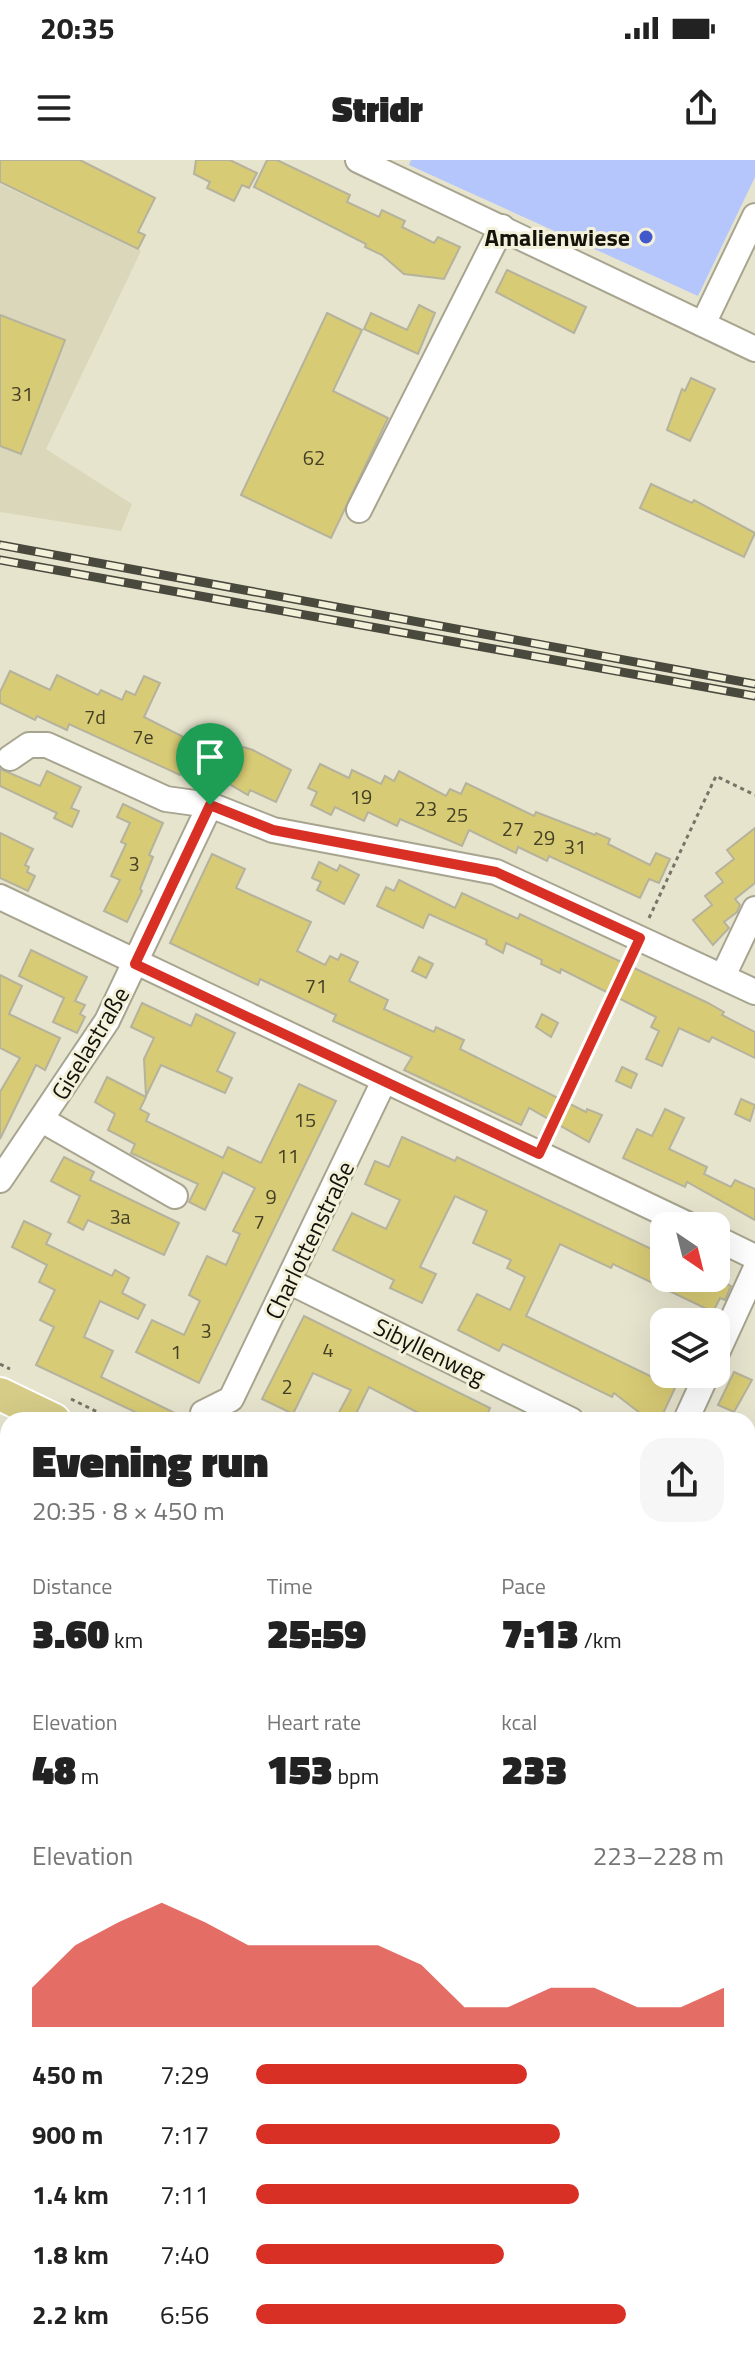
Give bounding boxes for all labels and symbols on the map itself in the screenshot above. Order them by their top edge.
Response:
place label: Amalienwiese [485,219,630,255]
marker: Amalienwiese [637,228,655,246]
house number: 31 [11,378,33,409]
house number: 62 [303,442,325,473]
house number: 7d [84,701,106,732]
house number: 7e [132,721,154,752]
pin [176,723,244,805]
house number: 19 [350,781,372,812]
house number: 23 [415,793,437,824]
house number: 25 [446,799,468,830]
house number: 27 [502,813,524,844]
house number: 29 [533,822,555,853]
house number: 31 [564,831,586,862]
house number: 3 [128,848,140,879]
house number: 71 [305,970,327,1001]
street label: Giselastraße [42,979,138,1107]
house number: 15 [294,1104,316,1135]
house number: 11 [277,1140,299,1171]
street label: Charlottenstraße [255,1155,363,1325]
house number: 9 [265,1181,277,1212]
house number: 3a [109,1201,131,1232]
house number: 7 [253,1206,265,1237]
north arrow [650,1212,730,1292]
street label: Sibyllenweg [368,1308,492,1394]
house number: 3 [200,1315,212,1346]
house number: 4 [322,1334,334,1365]
house number: 1 [170,1336,182,1367]
house number: 2 [281,1371,293,1402]

